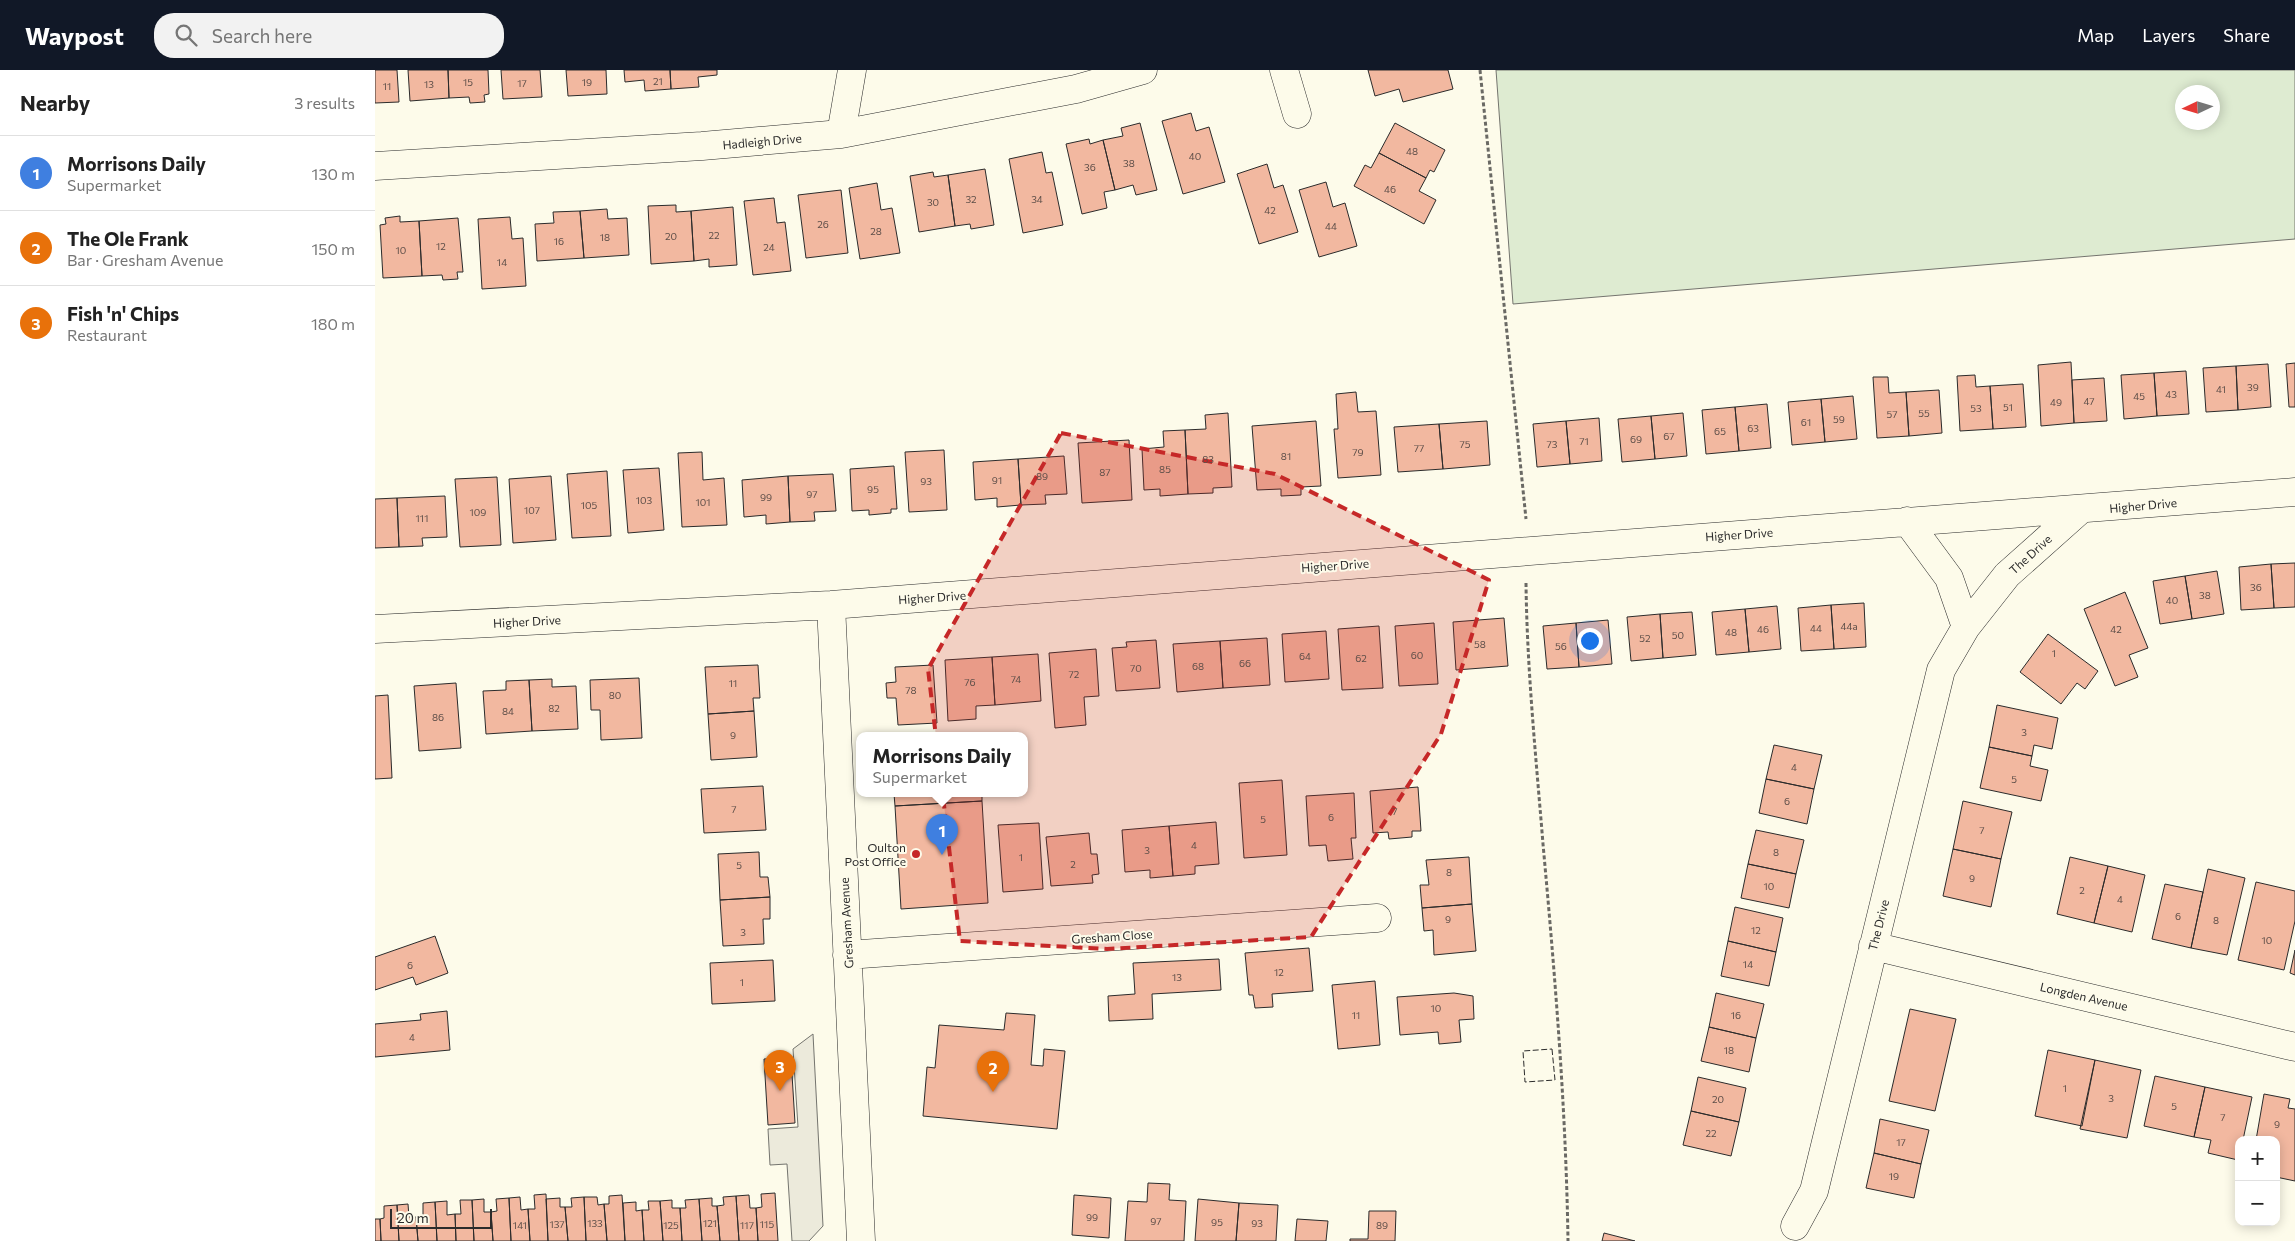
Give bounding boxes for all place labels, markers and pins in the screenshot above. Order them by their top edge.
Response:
pin: 1 [926,814,958,855]
place label: Oulton Post Office [845,840,906,868]
marker: Oulton Post Office [910,848,922,860]
pin: 3 [764,1050,796,1091]
pin: 2 [977,1051,1009,1092]

